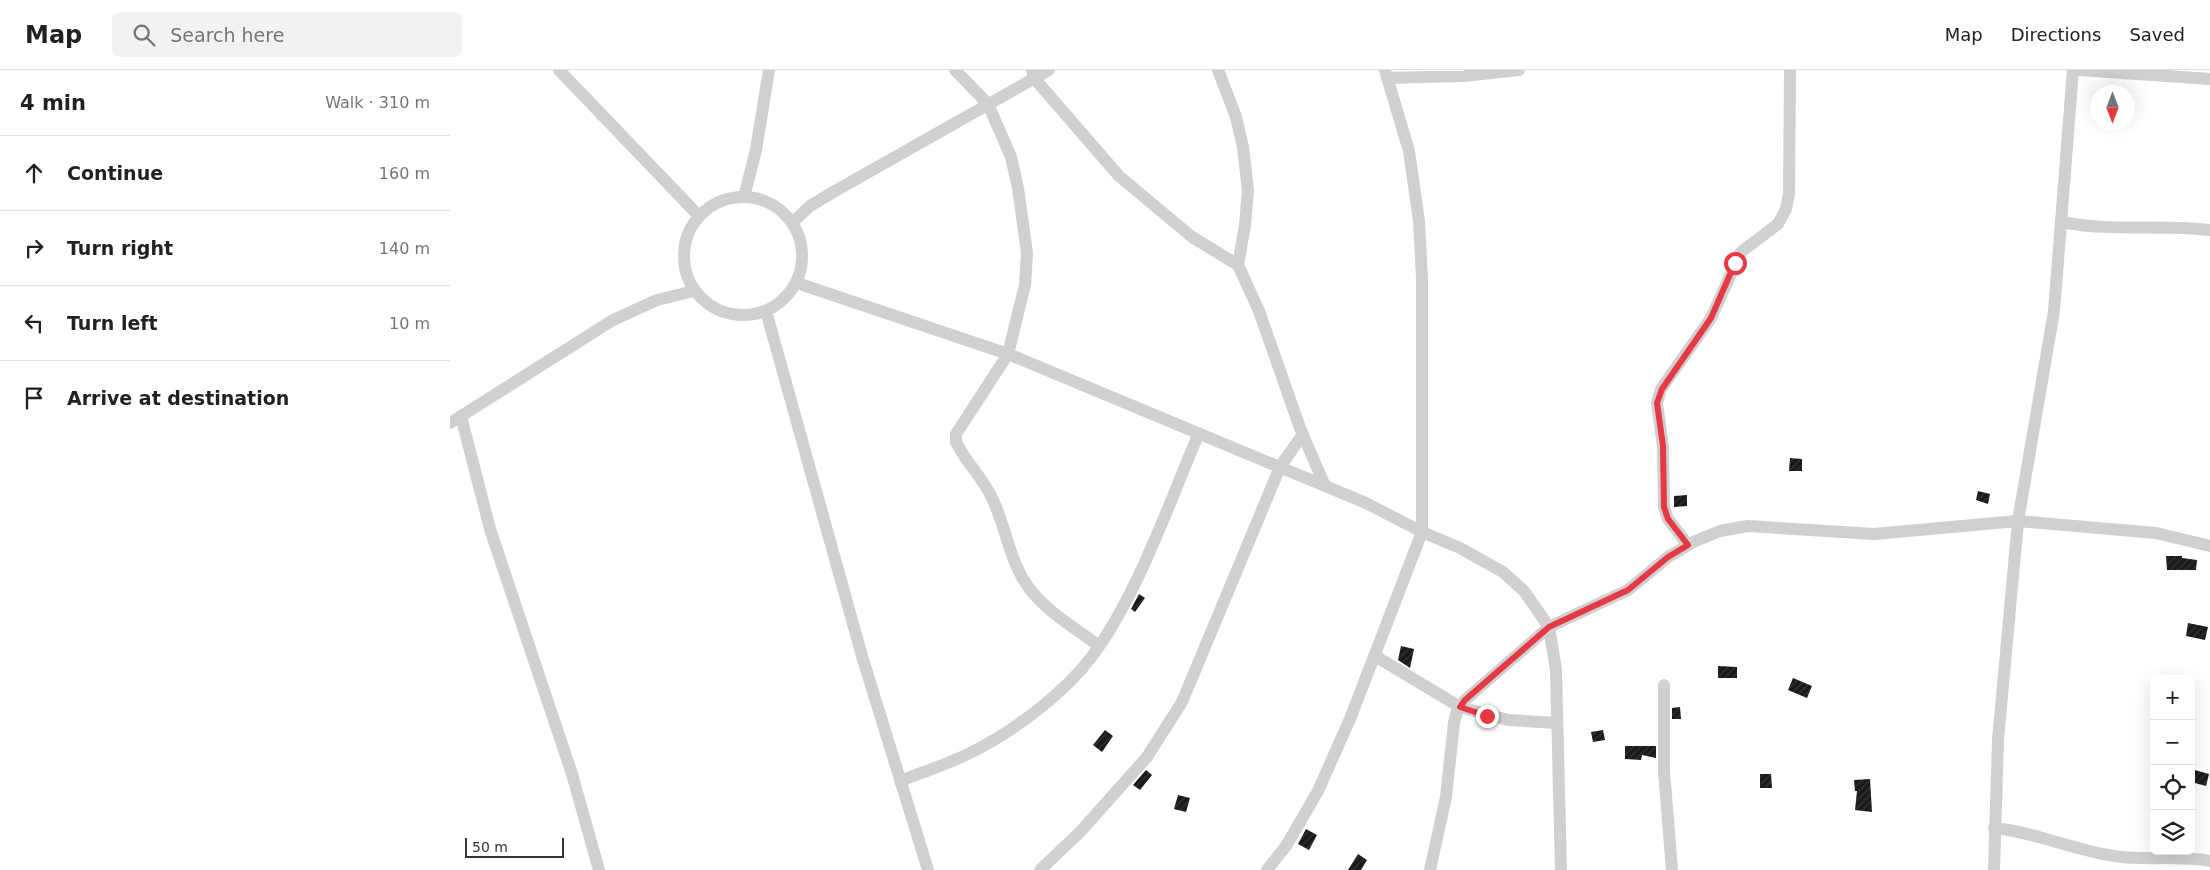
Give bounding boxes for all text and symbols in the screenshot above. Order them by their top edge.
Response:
search box [112,12,462,57]
text: Map [25,21,82,49]
icon: search [130,21,158,49]
text: Search here [170,24,284,46]
text: Map [1945,24,1983,45]
text: Directions [2011,24,2101,45]
text: Saved [2129,24,2185,45]
north arrow [2090,85,2135,130]
text: 4 min [20,91,86,115]
text: Walk · 310 m [325,93,430,112]
icon: ahead [20,159,48,187]
text: Continue [67,162,163,184]
text: 160 m [379,164,430,183]
icon: right [20,234,48,262]
text: Turn right [67,237,173,259]
text: 140 m [379,239,430,258]
route start [1724,252,1747,275]
icon: left [20,309,48,337]
text: Turn left [67,312,158,334]
text: 10 m [389,314,430,333]
icon: arrive [20,384,48,412]
text: Arrive at destination [67,387,289,409]
map controls [2150,675,2195,855]
button: + [2150,675,2195,720]
route end [1476,705,1499,728]
button: − [2150,720,2195,765]
button: locate [2150,765,2195,810]
button: layers [2150,810,2195,855]
scale bar [465,835,564,858]
text: 50 m [472,839,508,855]

